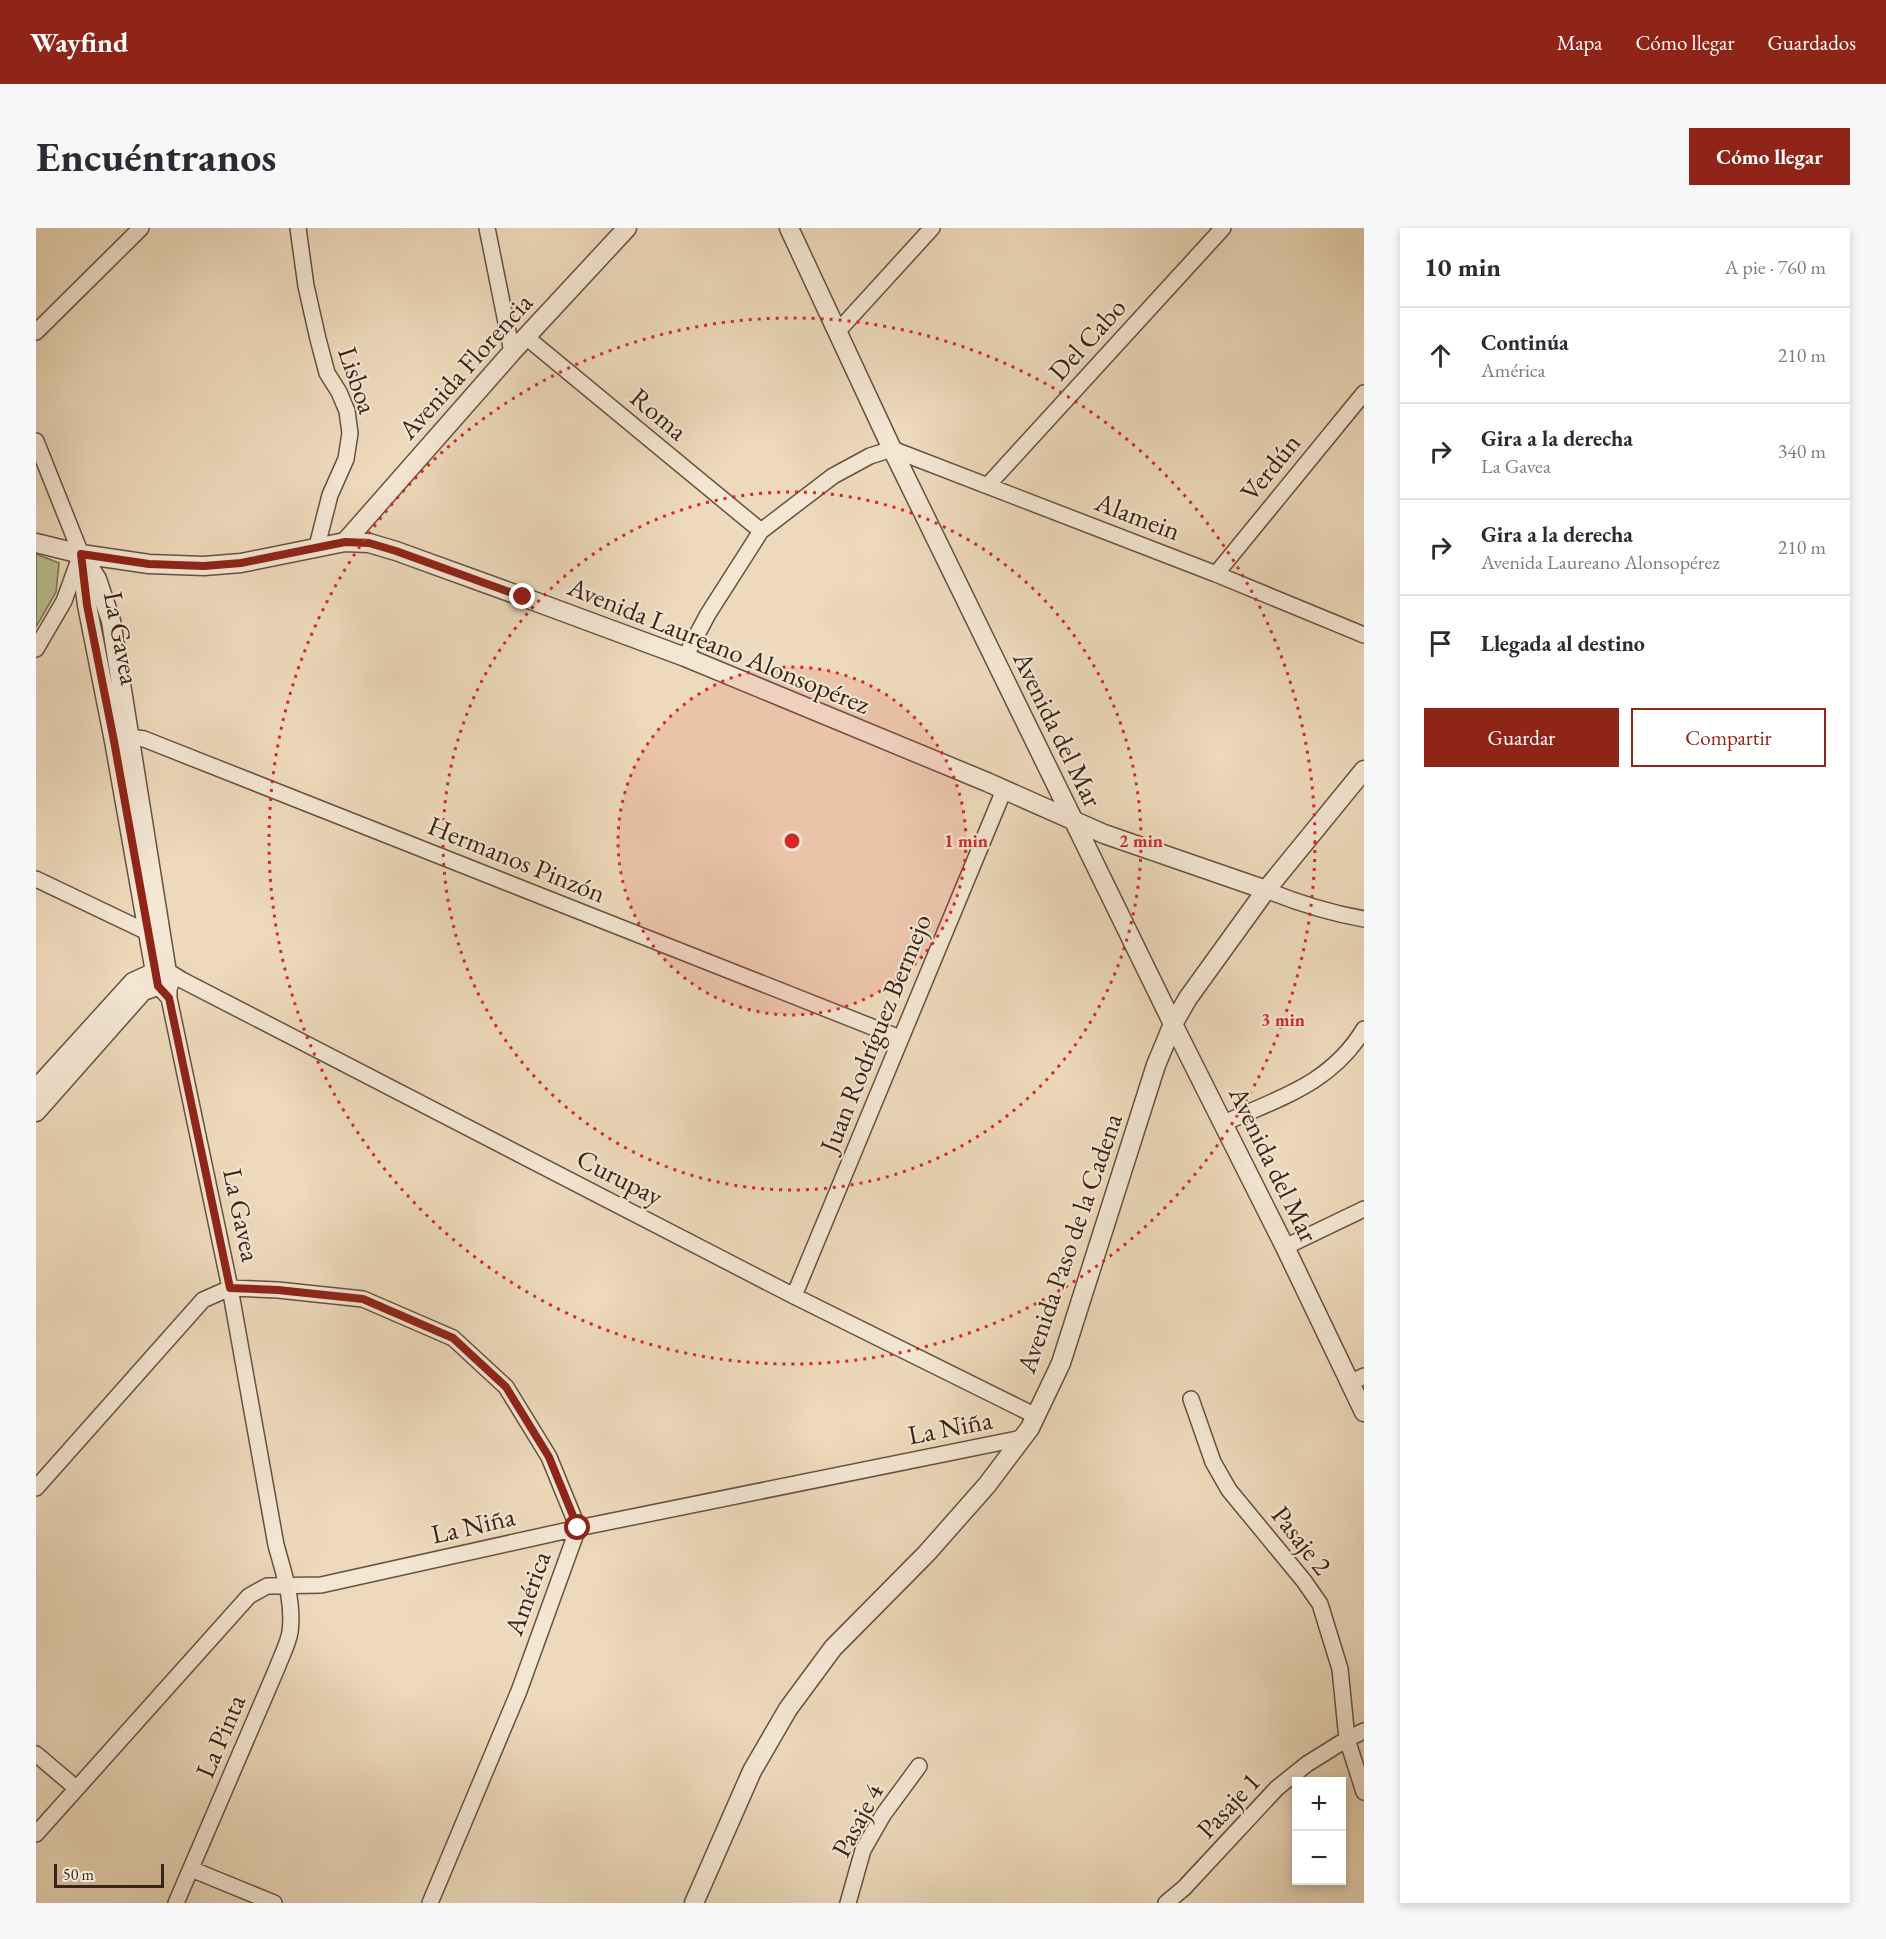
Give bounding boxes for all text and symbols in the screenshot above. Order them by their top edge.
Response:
text: Wayfind [30,24,128,60]
text: Mapa [1557,29,1602,56]
text: Cómo llegar [1635,29,1734,56]
text: Guardados [1767,29,1856,56]
button: Cómo llegar [1689,128,1850,185]
text: Encuéntranos [36,129,276,184]
text: 10 min [1424,250,1501,284]
text: A pie · 760 m [1725,254,1826,280]
street label: Avenida Florencia [389,285,540,447]
street label: Del Cabo [1041,290,1133,388]
text: Continúa [1481,328,1569,357]
icon: ahead [1424,339,1457,372]
street label: Lisboa [330,342,386,418]
text: 210 m [1778,342,1826,368]
text: América [1481,357,1546,383]
street label: Roma [623,380,695,448]
text: Gira a la derecha [1481,424,1633,453]
street label: Verdún [1232,426,1308,508]
icon: right [1424,435,1457,468]
text: 340 m [1778,438,1826,464]
text: La Gavea [1481,453,1551,479]
street label: Alamein [1090,483,1186,548]
text: Gira a la derecha [1481,520,1633,549]
icon: right [1424,531,1457,564]
text: 210 m [1778,534,1826,560]
text: Avenida Laureano Alonsopérez [1481,549,1720,575]
street label: Avenida Laureano Alonsopérez [562,568,876,722]
route end [509,583,535,609]
street label: La Gavea [96,588,148,688]
icon: arrive [1424,627,1457,660]
text: Llegada al destino [1481,629,1645,658]
street label: Avenida del Mar [1005,645,1111,813]
button: Guardar [1424,708,1619,767]
button: Compartir [1631,708,1826,767]
street label: Hermanos Pinzón [423,807,611,911]
text: 1 min [944,829,988,852]
text: 2 min [1119,829,1163,852]
centre of rings [782,831,802,851]
street label: Juan Rodríguez Bermejo [810,909,939,1159]
text: 3 min [1261,1008,1305,1031]
street label: Avenida del Mar [1221,1080,1327,1248]
street label: Avenida Paso de la Cadena [1008,1108,1130,1378]
street label: Curupay [571,1140,669,1214]
street label: La Gavea [215,1165,269,1265]
street label: La Niña [905,1402,995,1452]
street label: La Niña [428,1498,519,1552]
street label: Pasaje 2 [1264,1498,1340,1582]
route start [564,1514,590,1540]
street label: América [495,1546,558,1641]
street label: La Pinta [187,1689,253,1783]
street label: Pasaje 1 [1188,1764,1268,1846]
street label: Pasaje 4 [823,1776,891,1863]
map controls [1292,1777,1346,1885]
button: + [1292,1777,1346,1831]
button: − [1292,1831,1346,1885]
scale bar [54,1861,164,1888]
text: 50 m [63,1864,94,1885]

